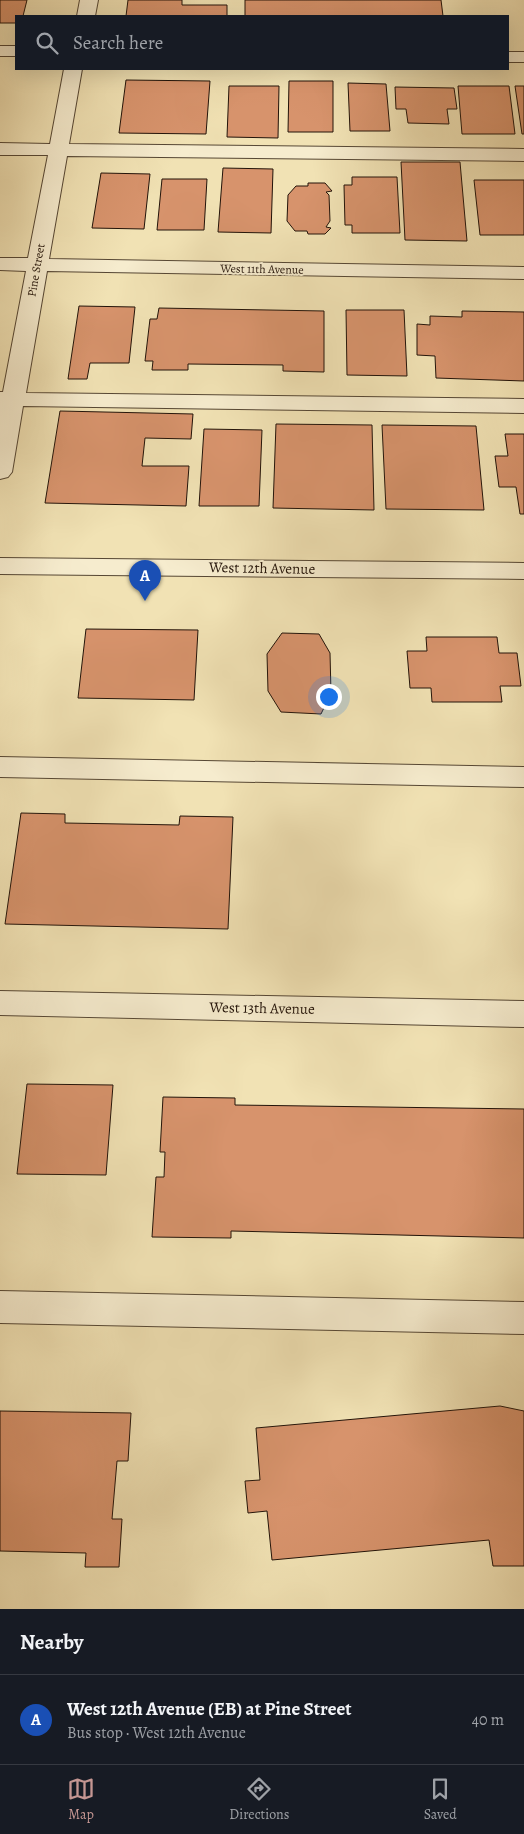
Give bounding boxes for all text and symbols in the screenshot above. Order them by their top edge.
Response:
search box [15,15,509,70]
icon: search [33,29,61,57]
text: Search here [73,30,163,56]
street label: Pine Street [23,242,49,298]
street label: West 11th Avenue [219,260,304,278]
street label: West 12th Avenue [208,557,316,579]
pin: A [129,560,161,601]
your location [316,684,342,710]
street label: West 13th Avenue [208,997,315,1019]
text: Nearby [20,1628,83,1656]
text: West 12th Avenue (EB) at Pine Street [67,1696,352,1722]
text: A [31,1709,41,1731]
text: 40 m [472,1709,504,1731]
text: Bus stop · West 12th Avenue [67,1722,246,1744]
tab: Map [67,1775,95,1824]
tab: Directions [229,1775,289,1824]
tab: Saved [424,1775,457,1824]

